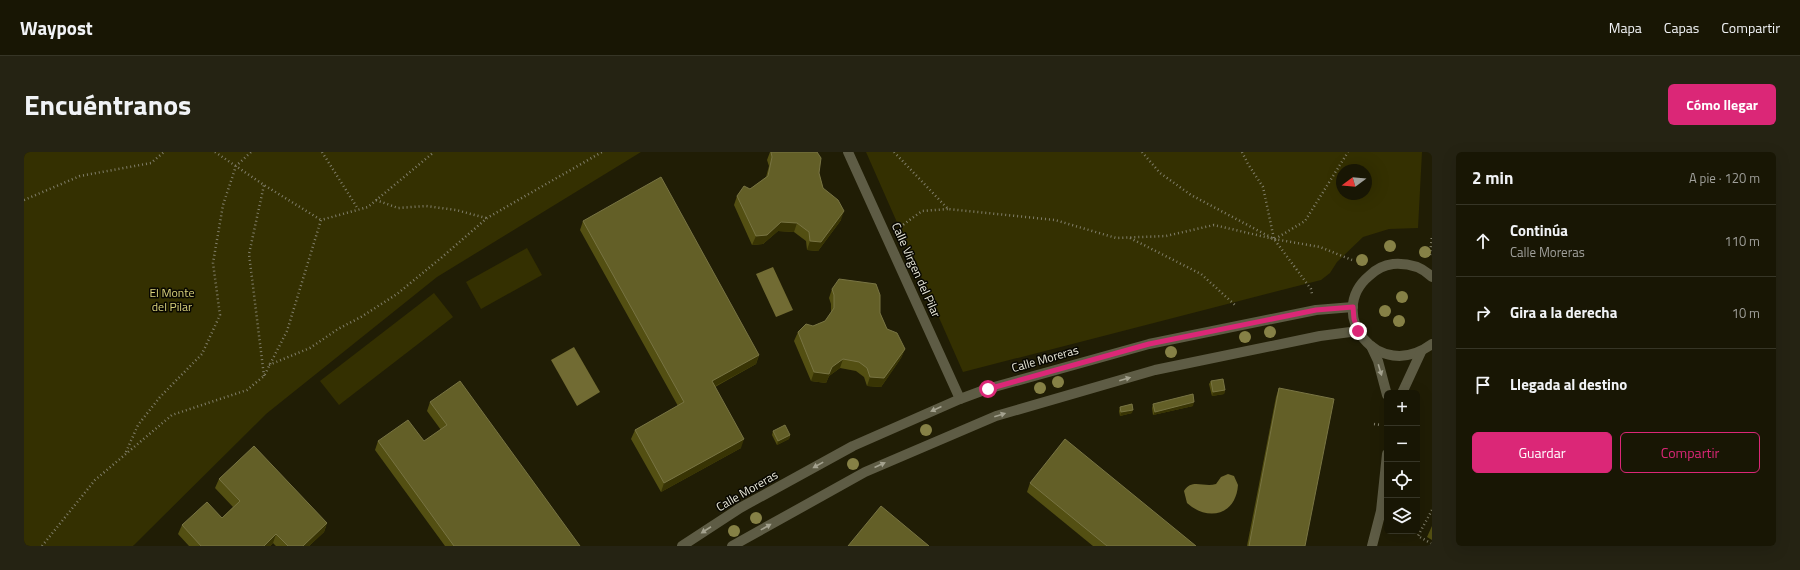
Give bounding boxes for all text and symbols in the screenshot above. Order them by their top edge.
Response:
text: Waypost [20,13,93,42]
text: Mapa [1609,17,1642,38]
text: Capas [1664,17,1699,38]
text: Compartir [1721,17,1780,38]
text: Encuéntranos [24,83,191,126]
button: Cómo llegar [1668,84,1776,125]
north arrow [1336,164,1372,200]
text: 2 min [1472,165,1513,191]
text: A pie · 120 m [1689,168,1760,188]
street label: Calle Virgen del Pilar [887,219,946,320]
text: Continúa [1510,219,1568,242]
icon: ahead [1472,230,1494,252]
text: 110 m [1724,231,1760,251]
text: Calle Moreras [1510,242,1585,262]
park label: El Monte del Pilar [149,283,195,316]
text: Gira a la derecha [1510,301,1617,324]
icon: right [1472,302,1494,324]
text: 10 m [1732,303,1760,323]
route end [1349,322,1367,340]
street label: Calle Moreras [1009,340,1081,377]
one-way arrow [1377,364,1383,376]
text: Llegada al destino [1510,373,1627,396]
icon: arrive [1472,374,1494,396]
one-way arrow [1119,376,1131,382]
route start [979,380,997,398]
map controls [1384,390,1420,534]
button: + [1384,390,1420,426]
one-way arrow [930,406,942,413]
one-way arrow [995,412,1007,418]
button: − [1384,426,1420,462]
button: Guardar [1472,432,1612,473]
button: Compartir [1620,432,1760,473]
one-way arrow [813,461,824,468]
one-way arrow [875,462,886,468]
button: locate [1384,462,1420,498]
street label: Calle Moreras [712,465,782,516]
button: layers [1384,498,1420,534]
one-way arrow [760,523,772,530]
one-way arrow [701,526,711,534]

